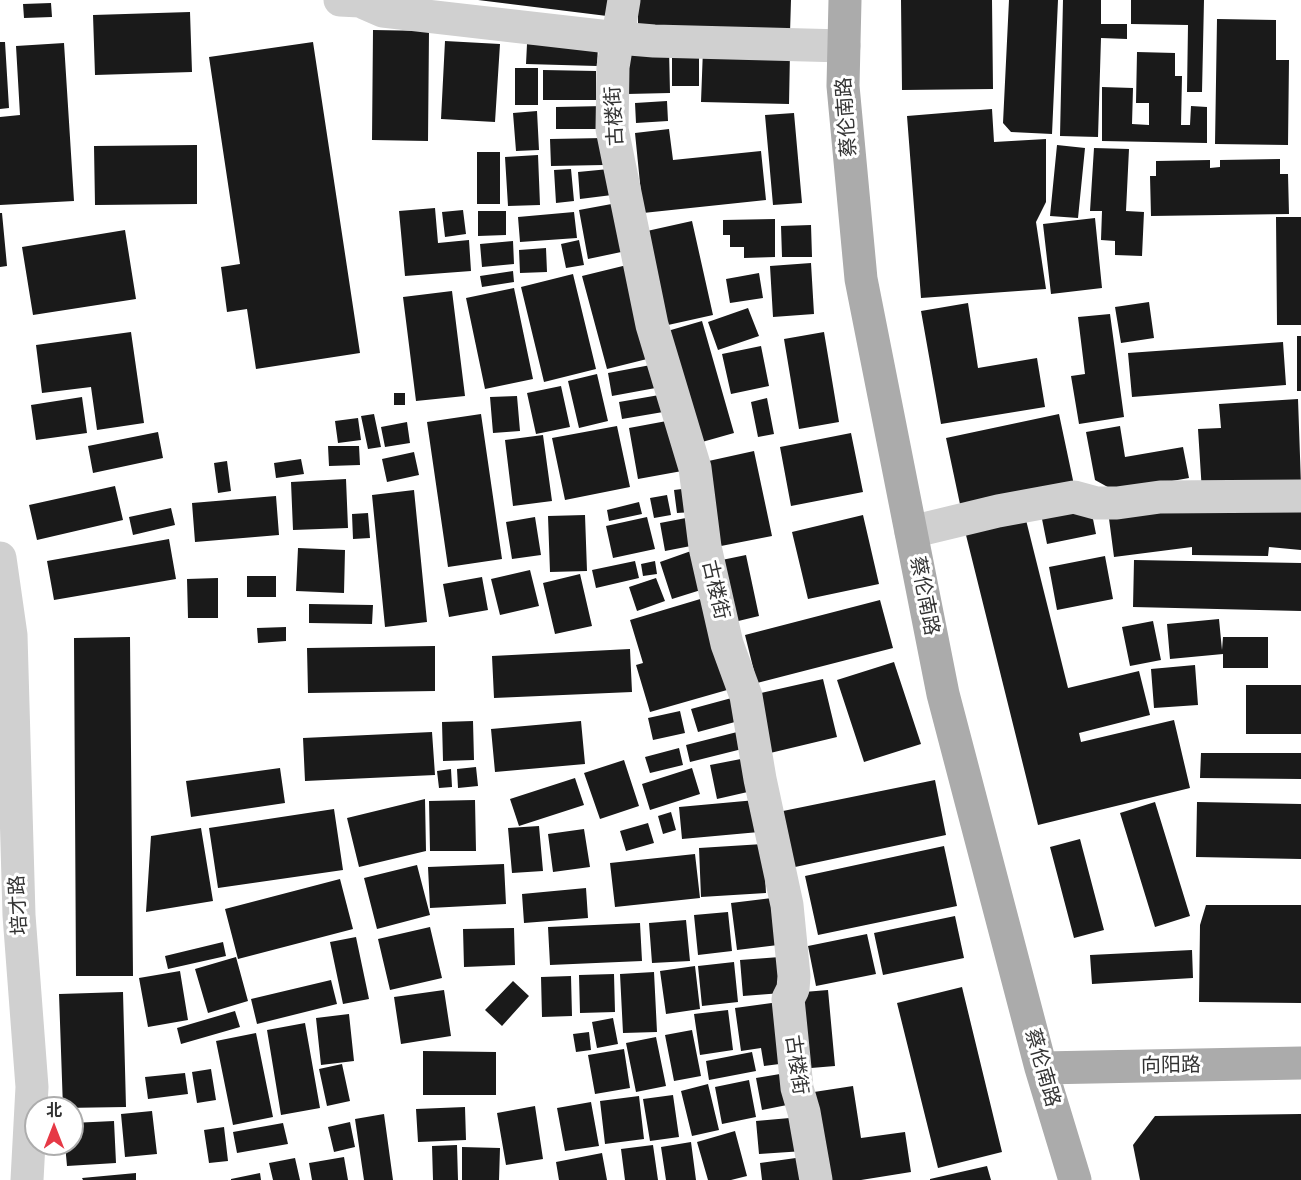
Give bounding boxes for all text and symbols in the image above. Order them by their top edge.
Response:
street label: 蔡伦南路 [832,76,862,158]
street label: 古楼街 [601,85,629,147]
street label: 蔡伦南路 [905,554,943,638]
street label: 古楼街 [697,558,733,622]
street label: 培才路 [5,874,33,936]
street label: 蔡伦南路 [1019,1026,1065,1110]
street label: 古楼街 [780,1034,812,1096]
street label: 向阳路 [1141,1053,1201,1079]
north arrow [24,1096,84,1156]
text: 北 [46,1099,62,1121]

